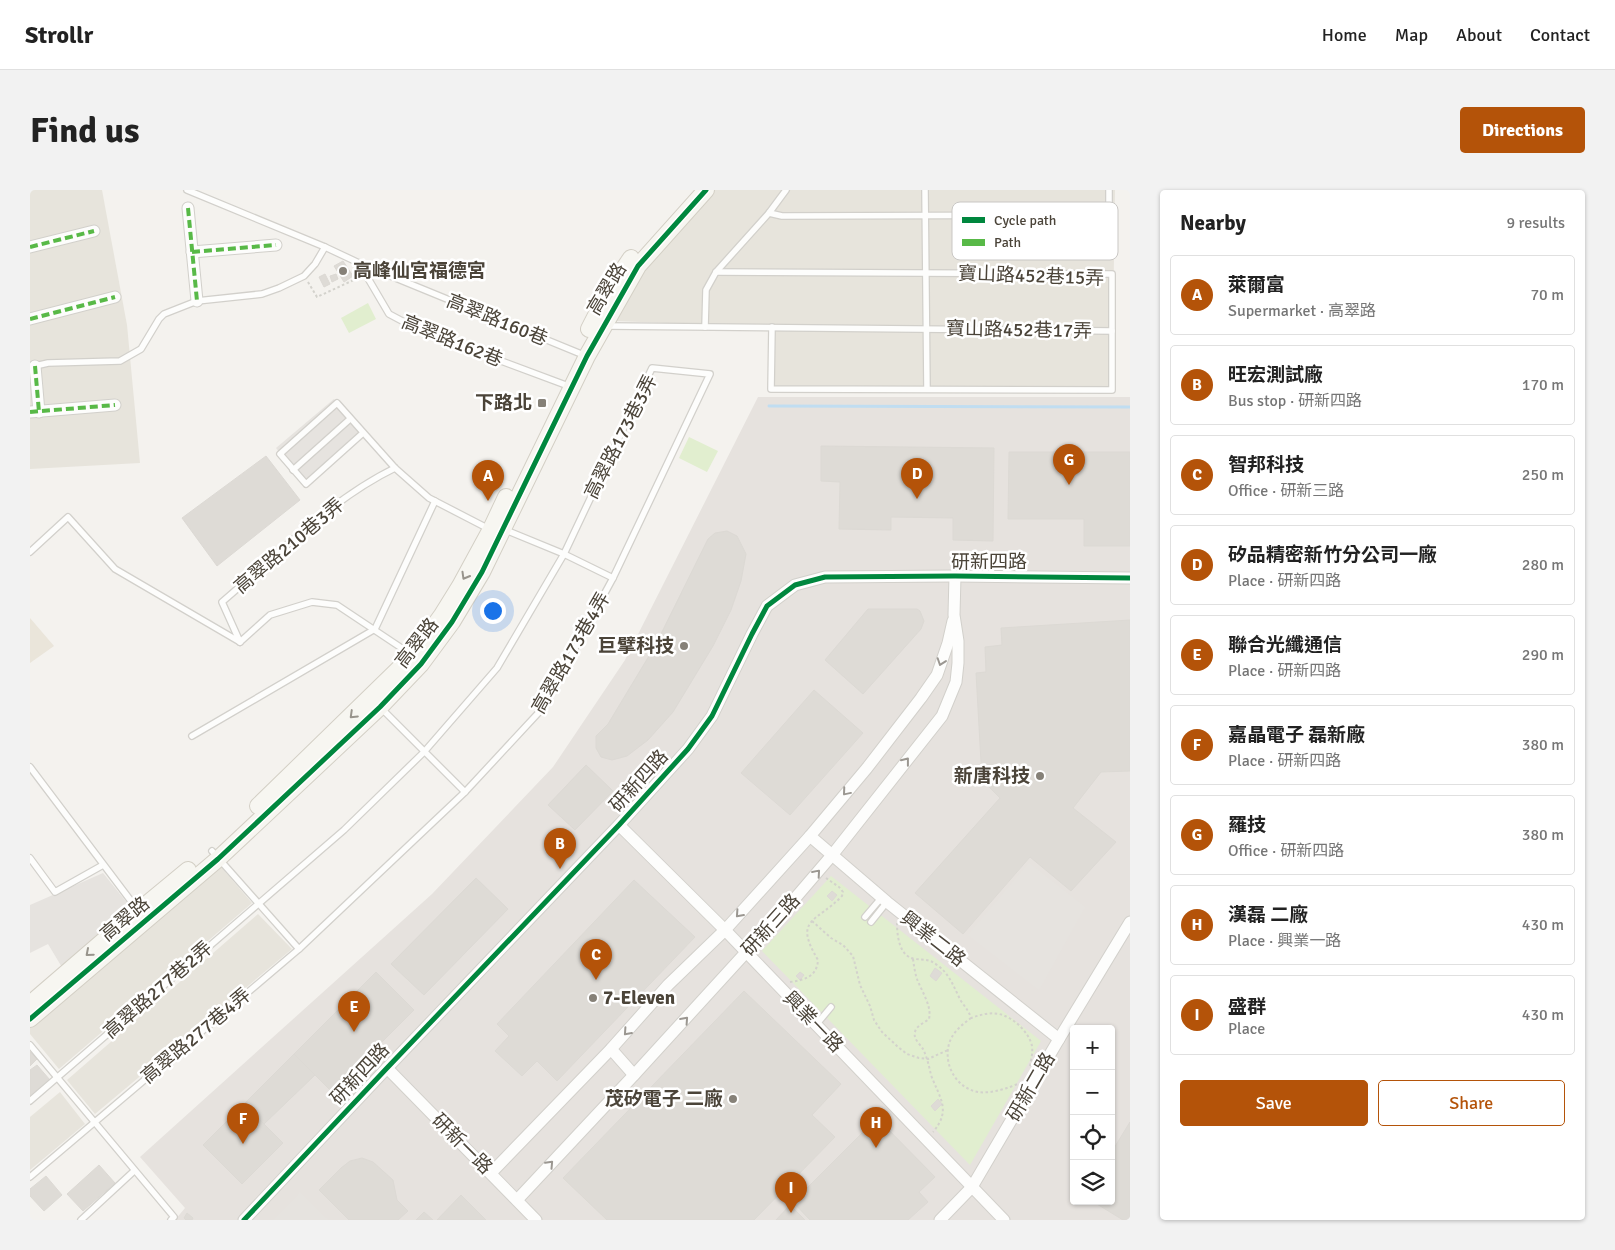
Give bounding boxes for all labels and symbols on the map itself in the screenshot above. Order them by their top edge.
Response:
legend [952,202,1118,260]
text: Cycle path [994,212,1056,229]
text: Path [994,234,1021,251]
street label: 高翠路 [582,258,632,320]
place label: 高峰仙宮福德宮 [353,259,486,283]
street label: 寶山路452巷15弄 [957,261,1105,291]
marker: 高峰仙宮福德宮 [337,265,349,277]
street label: 高翠路160巷 [443,289,551,351]
street label: 高翠路162巷 [398,310,506,372]
street label: 寶山路452巷17弄 [946,317,1092,343]
street label: 高翠路173巷3弄 [579,371,663,503]
place label: 下路北 [475,391,532,415]
marker: 下路北 [536,397,548,409]
pin: G [1053,444,1085,485]
pin: D [901,458,933,499]
pin: A [472,460,504,501]
street label: 高翠路210巷3弄 [229,493,349,599]
street label: 研新四路 [951,550,1027,574]
one-way arrow [462,571,472,580]
street label: 高翠路173巷4弄 [527,588,615,718]
your location [480,598,506,624]
street label: 高翠路 [390,613,444,673]
place label: 巨擘科技 [598,634,674,658]
marker: 巨擘科技 [678,640,690,652]
one-way arrow [937,657,947,665]
one-way arrow [349,709,358,718]
street label: 研新四路 [605,745,673,817]
one-way arrow [901,758,909,767]
place label: 新唐科技 [954,764,1030,788]
marker: 新唐科技 [1034,770,1046,782]
one-way arrow [843,787,852,796]
pin: B [544,828,576,869]
one-way arrow [811,870,819,879]
street label: 研新三路 [737,889,805,961]
street label: 高翠路 [95,891,155,947]
street label: 興業二路 [896,906,970,972]
one-way arrow [736,909,745,918]
street label: 高翠路277巷2弄 [99,936,217,1044]
pin: C [580,939,612,980]
one-way arrow [86,947,95,956]
street label: 高翠路277巷4弄 [136,983,256,1089]
place label: 7-Eleven [603,986,675,1010]
street label: 興業一路 [778,986,848,1058]
pin: E [338,991,370,1032]
marker: 7-Eleven [587,992,599,1004]
one-way arrow [679,1016,688,1025]
one-way arrow [623,1026,632,1035]
street label: 研新四路 [325,1038,395,1110]
street label: 研新二路 [1002,1048,1060,1126]
place label: 茂矽電子 二廠 [605,1087,723,1111]
marker: 茂矽電子 二廠 [727,1093,739,1105]
pin: F [227,1103,259,1144]
pin: H [860,1107,892,1148]
street label: 研新一路 [427,1109,497,1179]
one-way arrow [544,1161,553,1170]
pin: I [775,1172,807,1213]

